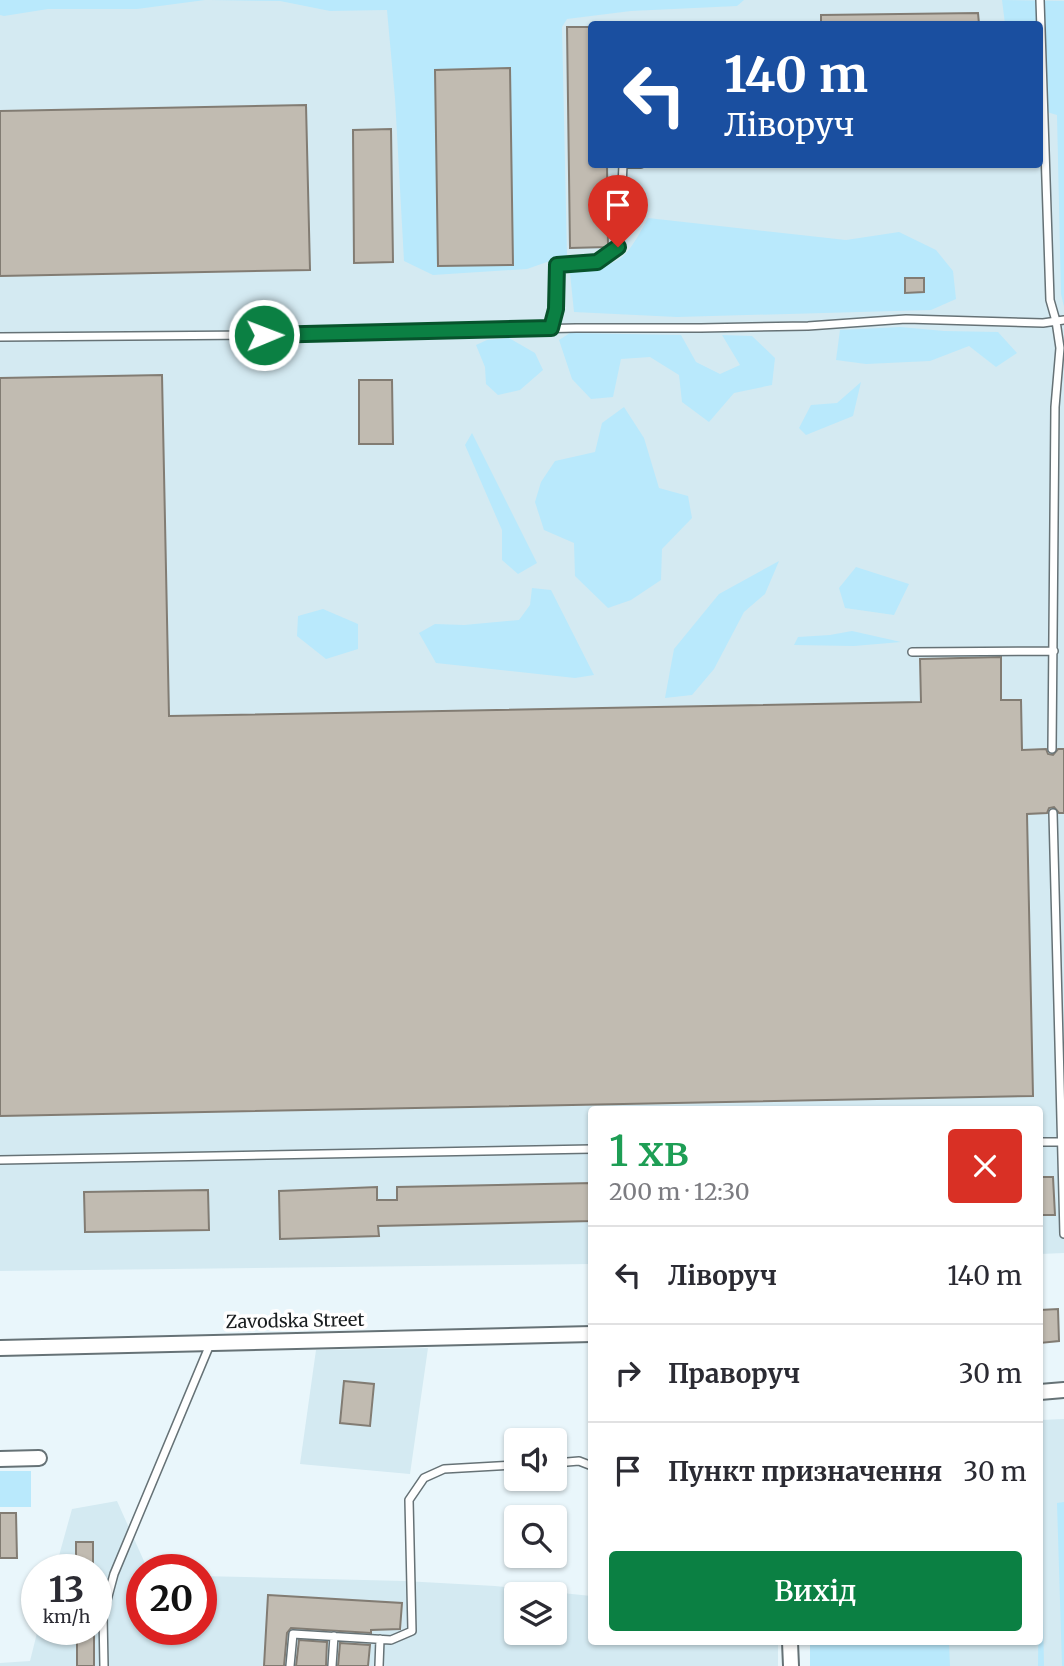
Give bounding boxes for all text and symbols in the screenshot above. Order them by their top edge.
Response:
text: 140 m [724,44,868,105]
icon: left [609,49,700,140]
text: Ліворуч [724,105,854,145]
pin [588,175,648,247]
icon: arrive [599,186,637,224]
position arrow [227,298,301,372]
text: 1 хв [609,1125,689,1177]
button: close [948,1129,1022,1203]
text: 200 m · 12:30 [609,1177,750,1206]
icon: left [609,1256,647,1294]
text: Ліворуч [668,1259,777,1292]
text: 140 m [947,1259,1022,1292]
street label: Zavodska Street [225,1308,365,1333]
icon: right [609,1354,647,1392]
text: Праворуч [668,1357,800,1390]
text: 30 m [959,1357,1022,1390]
map controls [504,1428,567,1645]
button: sound [504,1428,567,1491]
icon: arrive [609,1452,647,1490]
text: Пункт призначення [668,1455,942,1488]
text: 30 m [963,1455,1027,1488]
button: search [504,1505,567,1568]
button: Вихід [609,1551,1022,1631]
speed limit sign: 20 [126,1554,217,1645]
text: 13 [49,1568,84,1612]
button: layers [504,1582,567,1645]
text: km/h [43,1605,90,1628]

